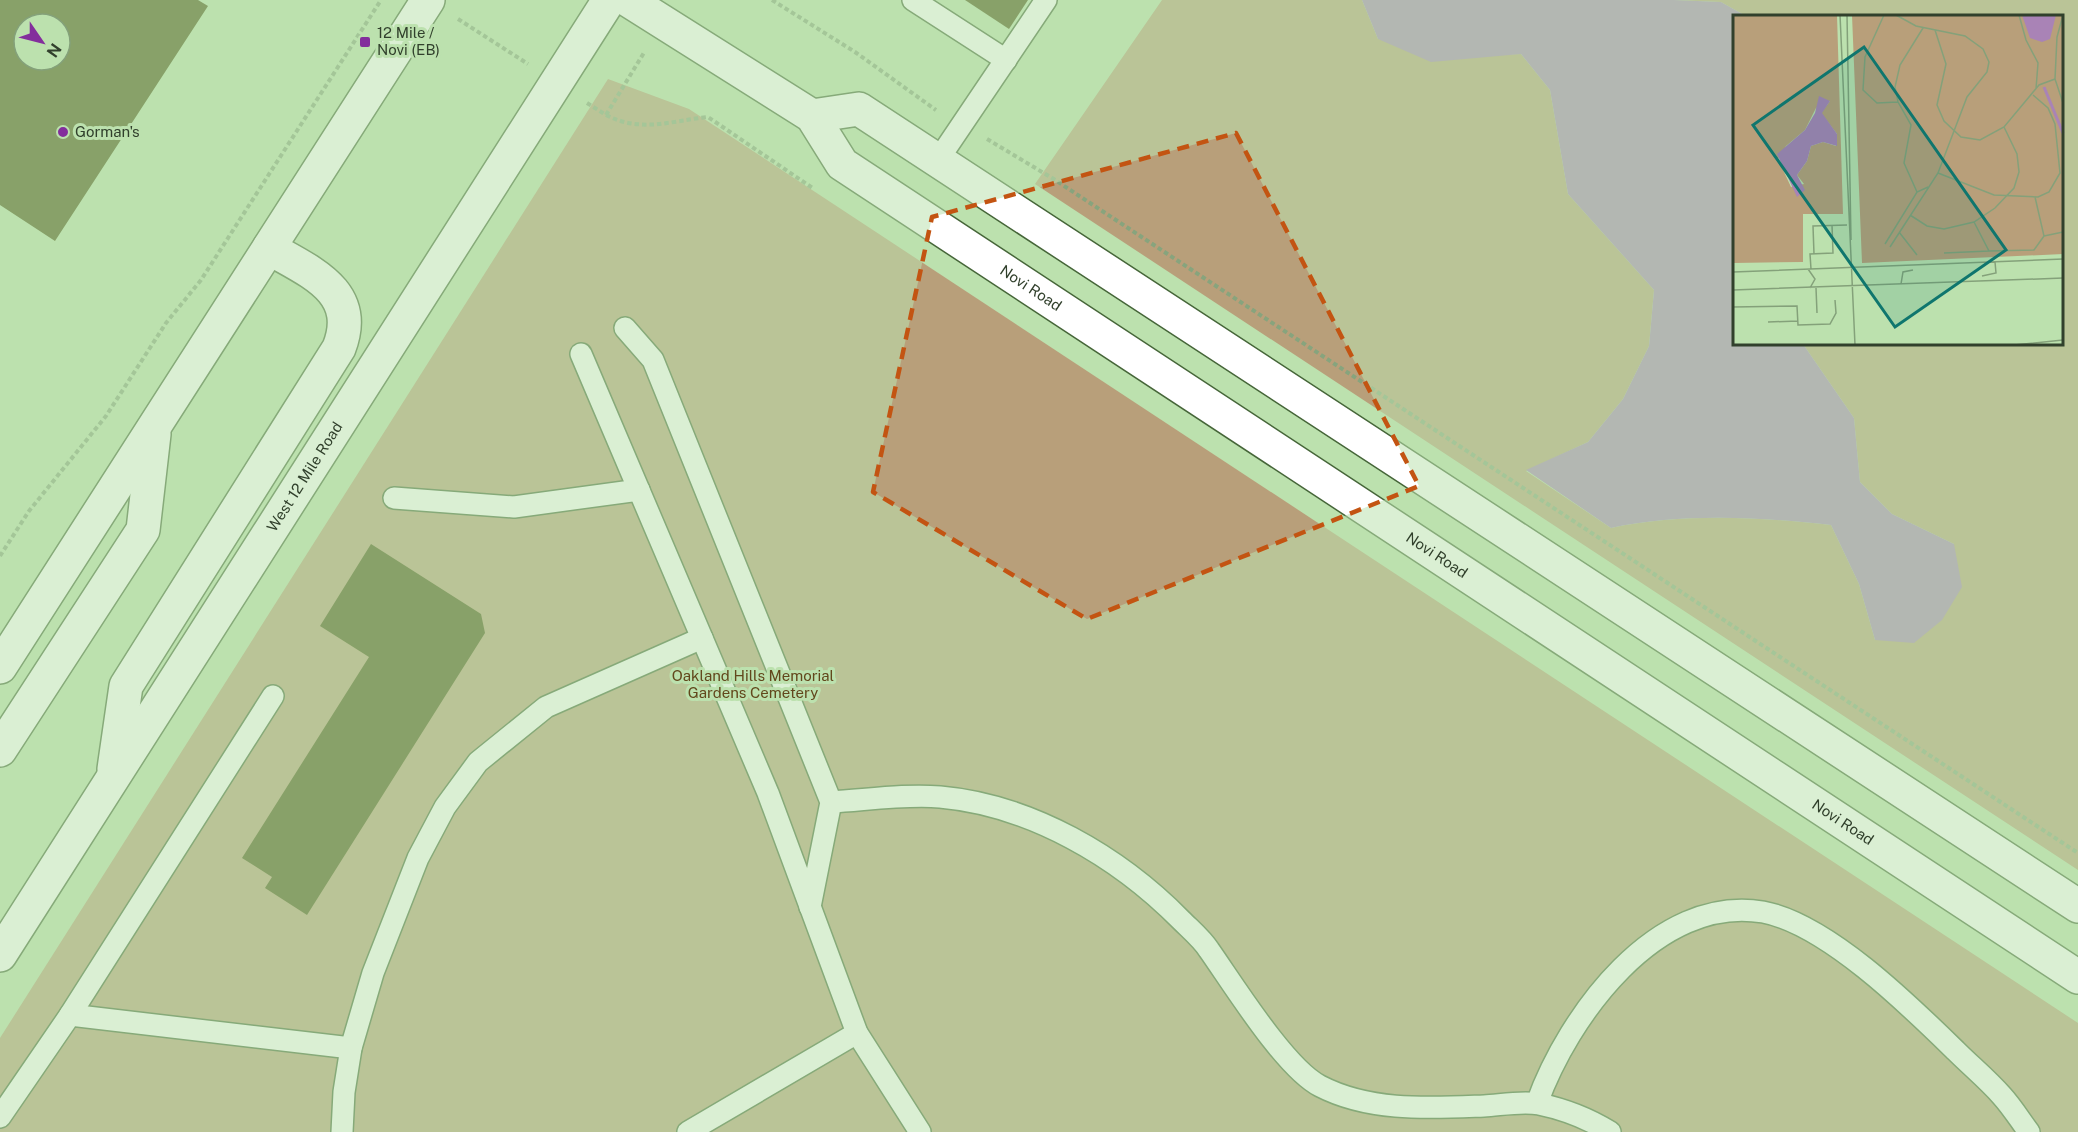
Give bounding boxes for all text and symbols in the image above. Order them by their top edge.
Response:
north arrow [12,12,72,72]
inset map [1733,15,2063,345]
place label: 12 Mile / Novi (EB) [377,24,440,58]
marker: 12 Mile / Novi (EB) [358,35,372,49]
text: N [43,40,65,61]
place label: Gorman's [75,123,140,140]
marker: Gorman's [56,125,70,139]
street label: Novi Road [997,261,1065,314]
street label: West 12 Mile Road [263,419,346,535]
street label: Novi Road [1403,528,1471,581]
park label: Oakland Hills Memorial Gardens Cemetery [672,667,834,701]
street label: Novi Road [1809,796,1877,848]

